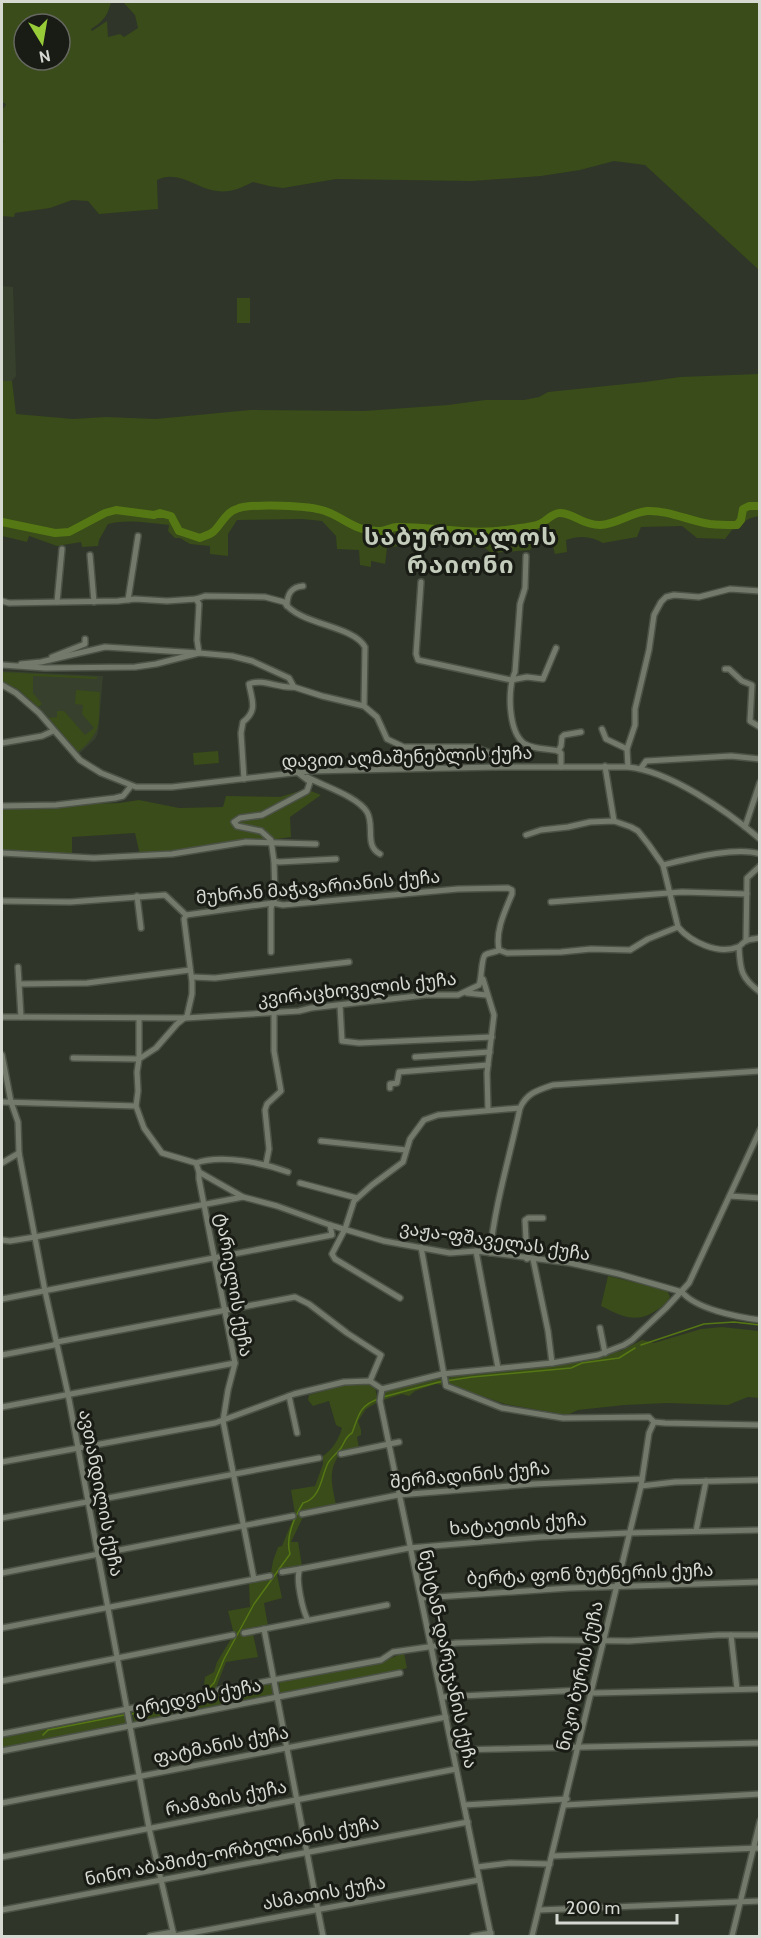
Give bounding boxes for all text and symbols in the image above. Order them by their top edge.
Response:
north arrow [12,12,72,72]
text: N [37,46,52,67]
district label: საბურთალოს რაიონი [364,522,558,579]
street label: დავით აღმაშენებლის ქუჩა [281,742,533,772]
street label: მუხრან მაჭავარიანის ქუჩა [195,865,441,909]
street label: კვირაცხოველის ქუჩა [256,968,458,1010]
street label: ტარიელის ქუჩა [211,1211,257,1359]
street label: ვაჟა-ფშაველას ქუჩა [398,1217,592,1265]
street label: ავთანდილის ქუჩა [74,1408,128,1578]
street label: შერმადინის ქუჩა [389,1457,551,1493]
street label: ხატაეთის ქუჩა [448,1508,588,1540]
street label: ნესტან-დარეჯანის ქუჩა [414,1548,482,1770]
street label: ბერტა ფონ ზუტნერის ქუჩა [466,1559,714,1589]
street label: ნიკო ბურის ქუჩა [552,1599,608,1753]
street label: ერედვის ქუჩა [133,1674,263,1720]
street label: ფატმანის ქუჩა [151,1721,291,1769]
street label: რამაზის ქუჩა [163,1775,289,1821]
street label: ნინო აბაშიძე-ორბელიანის ქუჩა [83,1812,381,1890]
street label: ასმათის ქუჩა [261,1871,387,1915]
scale bar [557,1887,677,1925]
text: 200 m [566,1897,620,1919]

